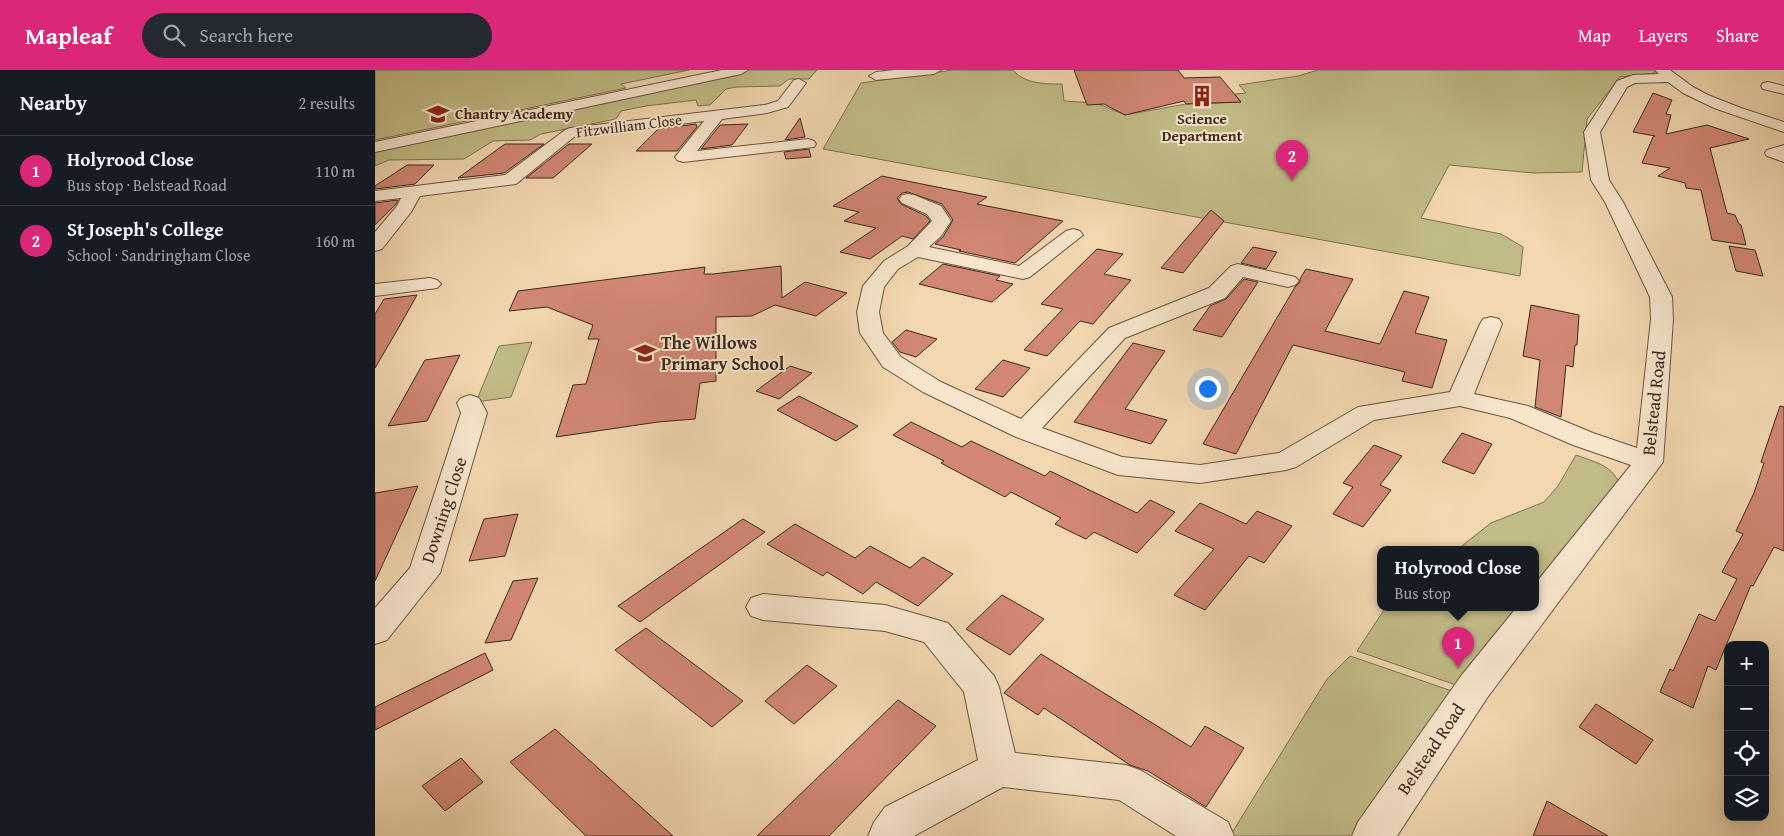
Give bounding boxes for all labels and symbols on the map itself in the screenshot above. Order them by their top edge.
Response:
building icon: Science Department [1189,83,1215,109]
school or university icon: Chantry Academy [425,101,451,127]
place label: Chantry Academy [455,103,573,124]
place label: Science Department [1162,108,1243,146]
street label: Fitzwilliam Close [575,109,683,142]
pin: 2 [1276,140,1308,181]
place label: The Willows Primary School [661,329,785,377]
school or university icon: The Willows Primary School [632,340,658,366]
street label: Belstead Road [1635,349,1672,457]
your location [1195,376,1221,402]
street label: Downing Close [414,453,473,567]
pin: 1 [1442,627,1474,668]
street label: Belstead Road [1390,697,1471,800]

